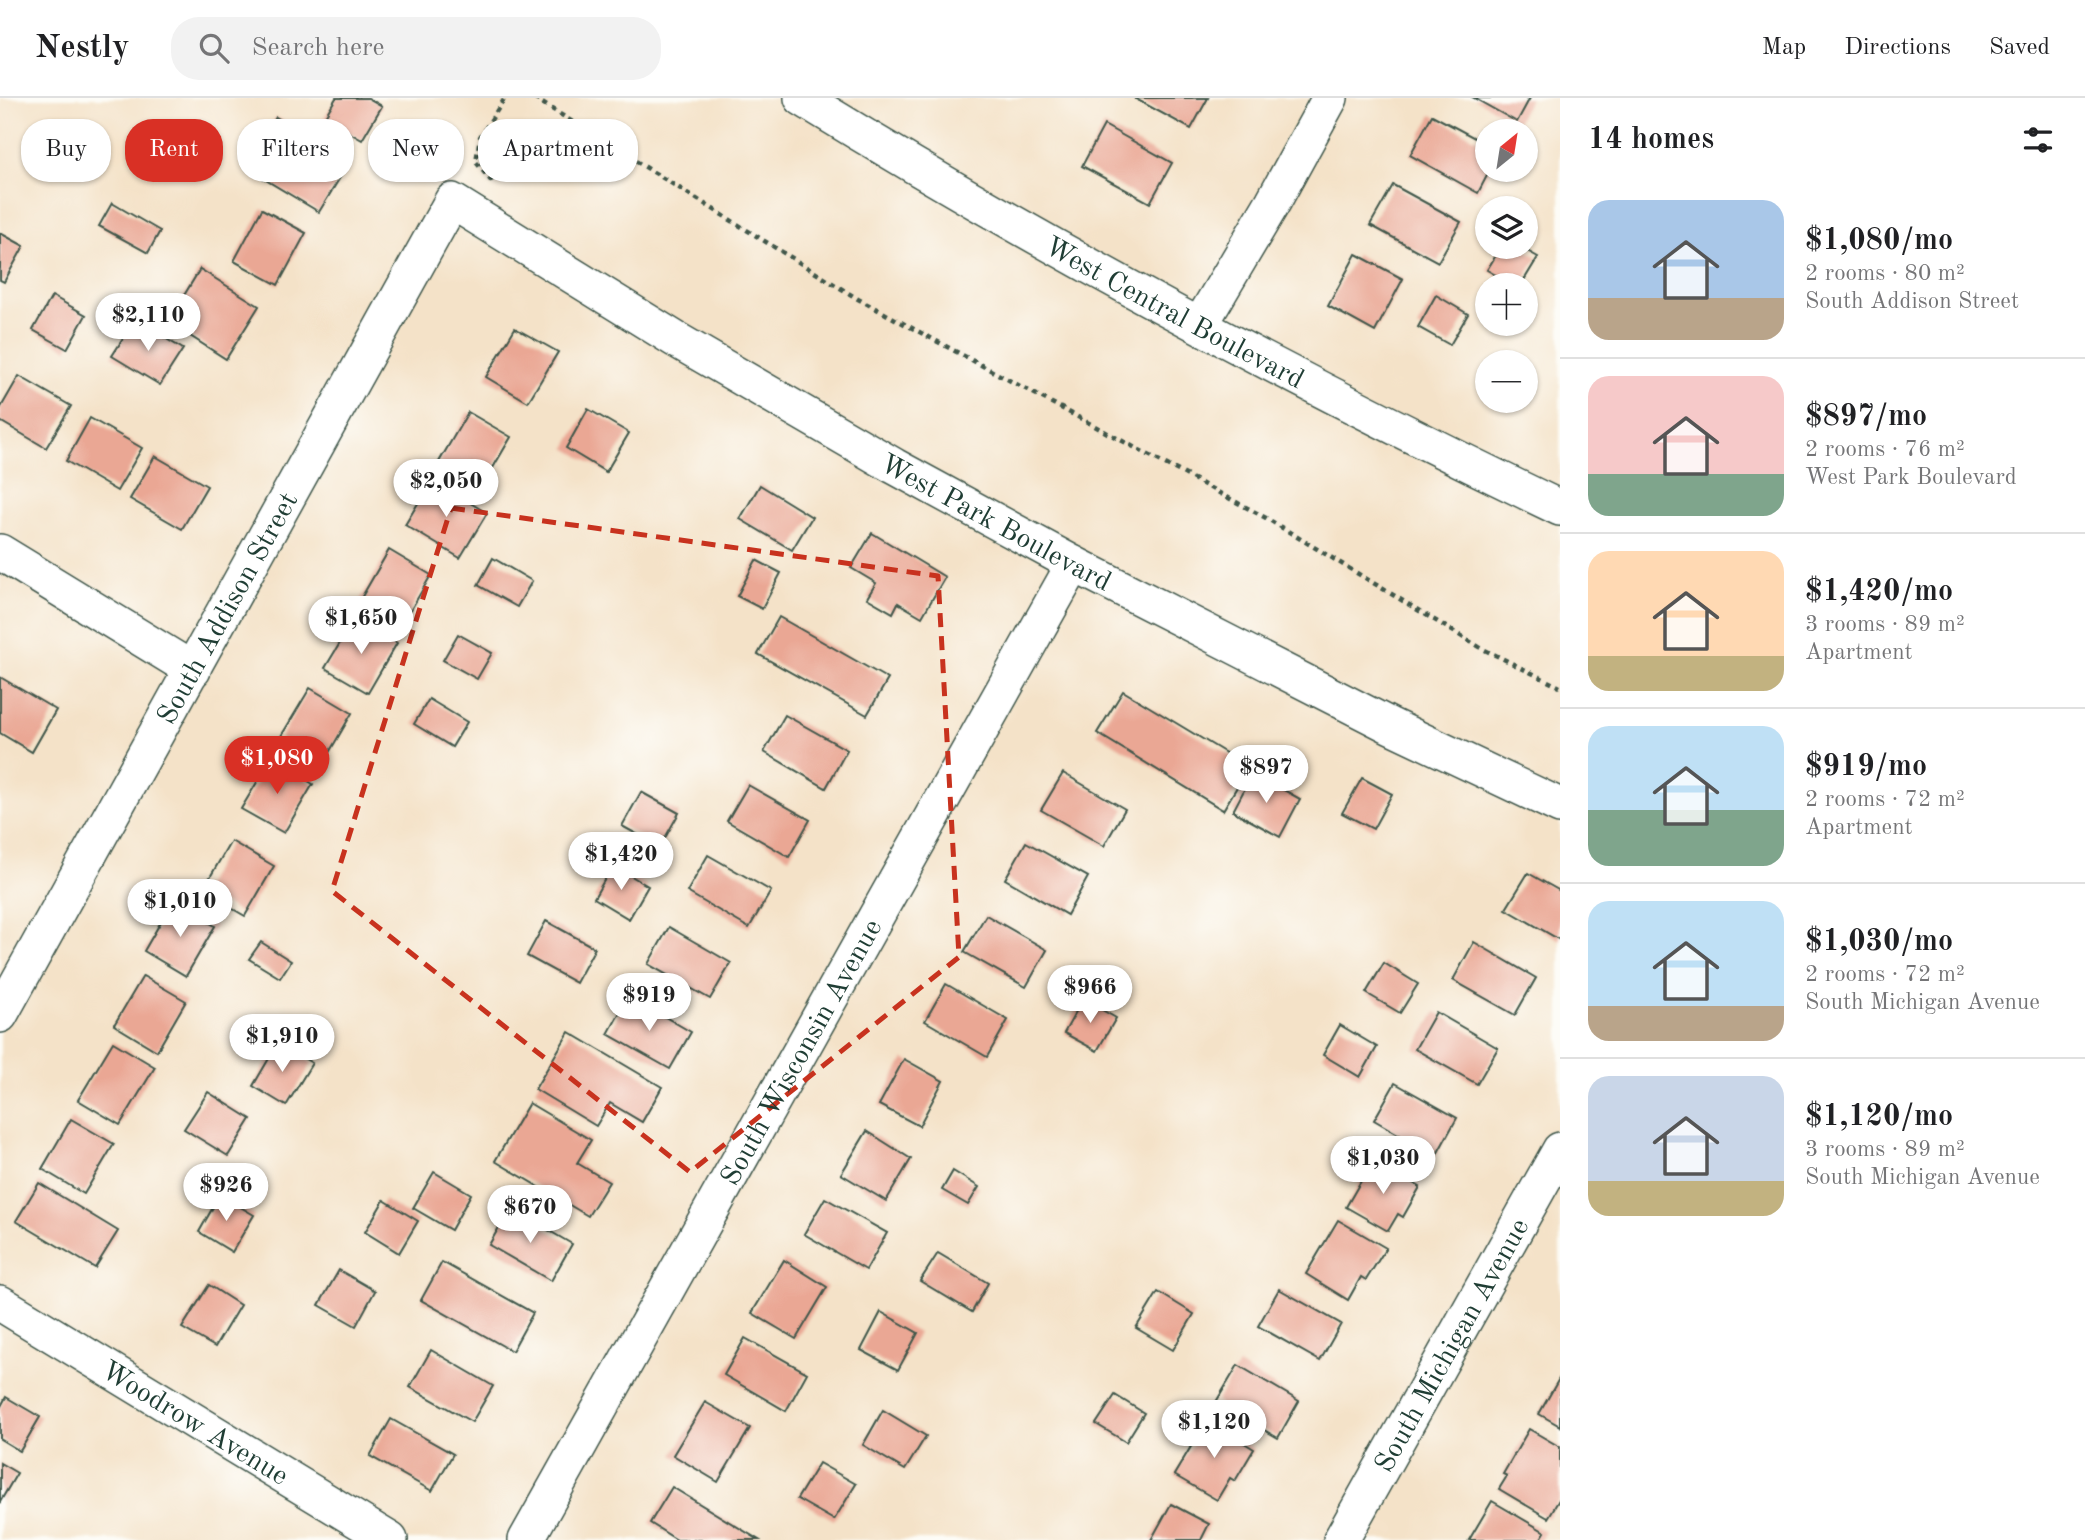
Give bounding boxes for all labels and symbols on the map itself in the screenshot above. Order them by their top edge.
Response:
north arrow [1475,119,1538,182]
street label: West Central Boulevard [1039,233,1308,395]
pin: $2,110 [91,294,205,353]
street label: West Park Boulevard [875,450,1115,598]
pin: $2,050 [389,460,503,519]
street label: South Addison Street [153,488,304,730]
pin: $1,650 [304,596,418,656]
pin: $1,080 [220,736,334,796]
pin: $897 [1225,746,1307,805]
pin: $1,420 [564,832,678,892]
pin: $1,010 [123,880,237,939]
street label: South Wisconsin Avenue [717,915,889,1191]
pin: $966 [1049,965,1131,1025]
pin: $919 [608,974,690,1033]
pin: $1,910 [225,1014,339,1074]
pin: $1,030 [1326,1136,1440,1196]
pin: $926 [185,1164,267,1223]
pin: $670 [489,1186,571,1245]
street label: South Michigan Avenue [1371,1215,1536,1478]
street label: Woodrow Avenue [96,1357,292,1492]
pin: $1,120 [1157,1400,1271,1460]

